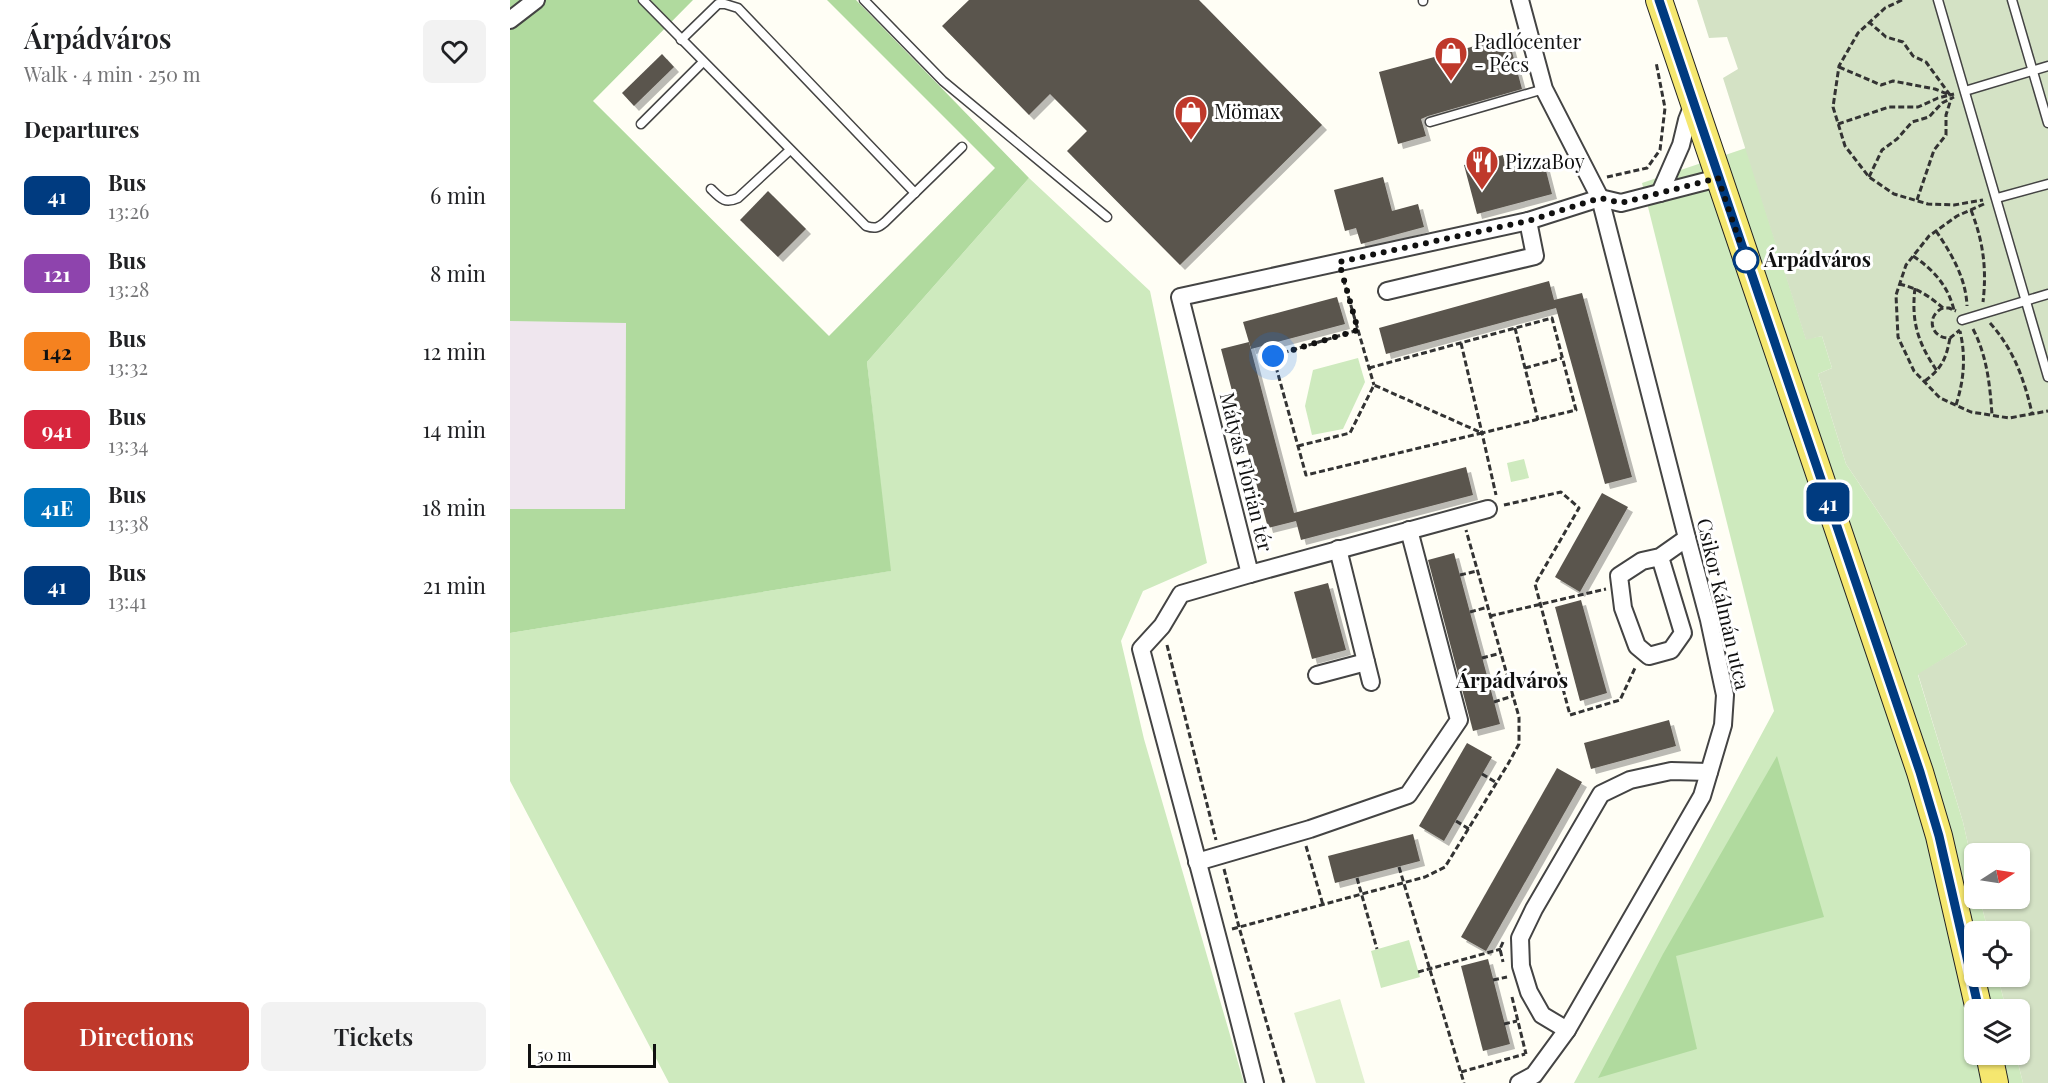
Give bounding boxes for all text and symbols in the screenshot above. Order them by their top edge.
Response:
text: Árpádváros [24,19,172,56]
button: heart [423,20,486,83]
place label: Padlócenter - Pécs [1474,27,1582,77]
shop icon: Padlócenter - Pécs [1433,35,1469,82]
text: Walk · 4 min · 250 m [24,60,201,87]
shop icon: Mömax [1173,94,1209,141]
place label: Mömax [1214,97,1281,124]
text: Departures [24,114,139,144]
restaurant icon: PizzaBoy [1464,144,1500,191]
place label: PizzaBoy [1505,147,1585,174]
text: Bus [108,167,146,197]
text: 6 min [430,180,486,210]
text: 41 [47,181,67,209]
text: 13:26 [108,197,149,224]
text: Bus [108,245,146,275]
place label: Árpádváros [1763,245,1871,272]
marker: Árpádváros [1733,247,1759,273]
text: 8 min [430,258,486,288]
text: 121 [43,259,71,287]
text: 13:28 [108,275,149,302]
text: Bus [108,323,146,353]
text: 12 min [423,336,486,366]
text: 142 [42,337,72,365]
your location [1258,341,1288,371]
text: 13:32 [108,353,148,380]
street label: Mátyás Flórián tér [1215,389,1280,554]
text: Bus [108,401,146,431]
text: 14 min [422,414,486,444]
text: 941 [42,415,72,443]
text: 13:34 [108,431,148,458]
text: Bus [108,479,146,509]
line badge: 41 [1801,482,1855,522]
text: 41 [1818,488,1838,516]
text: 18 min [422,492,486,522]
text: 41E [41,493,73,521]
text: 13:38 [108,509,149,536]
street label: Csikor Kálmán utca [1692,515,1757,692]
text: Bus [108,557,146,587]
text: 21 min [423,570,486,600]
text: 41 [47,571,67,599]
text: 13:41 [108,587,147,614]
district label: Árpádváros [1455,665,1568,693]
north arrow [1964,843,2030,909]
map controls [1964,843,2030,1065]
button: locate [1964,921,2030,987]
button: layers [1964,999,2030,1065]
button: Directions [24,1002,249,1071]
button: Tickets [261,1002,486,1071]
scale bar [528,1041,656,1068]
text: 50 m [537,1044,571,1065]

